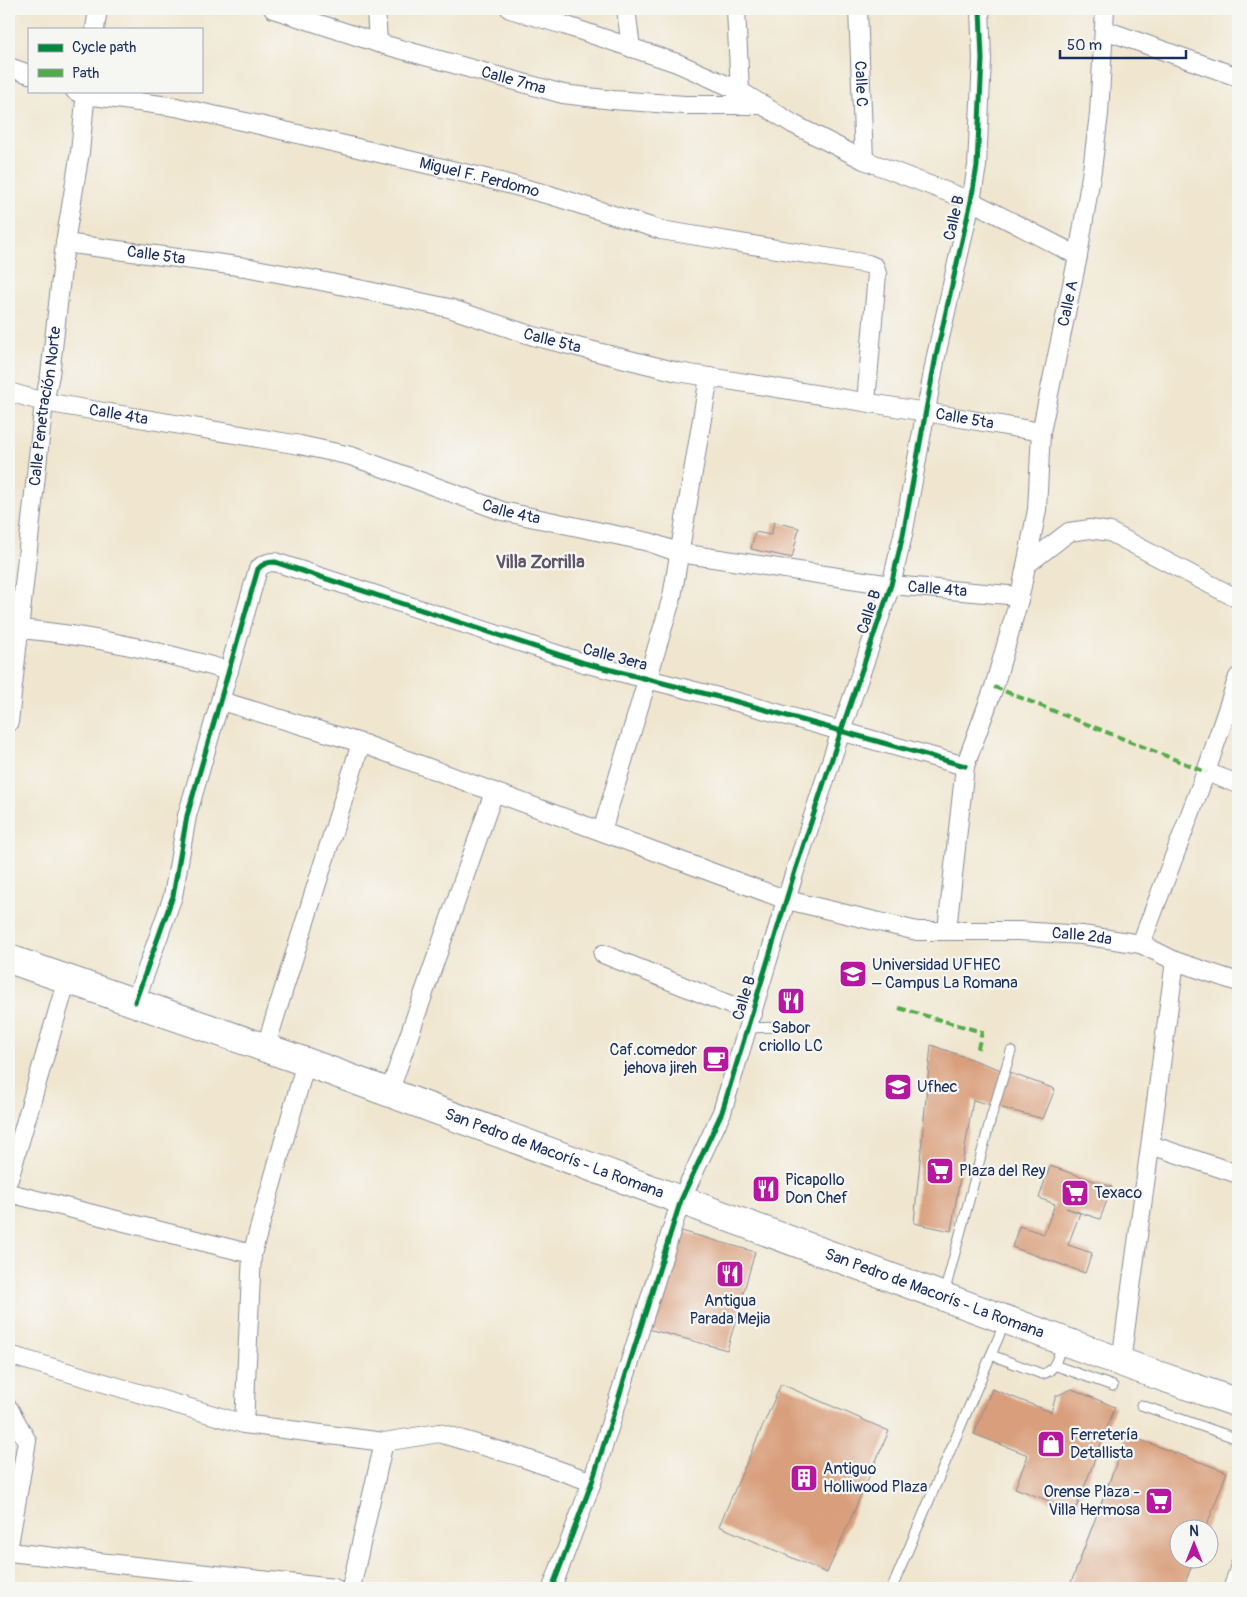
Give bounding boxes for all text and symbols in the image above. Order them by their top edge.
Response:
legend [28,28,202,92]
scale bar [1060,28,1186,60]
text: 50 m [1067,36,1102,55]
text: Cycle path [72,38,136,57]
street label: Calle C [850,60,872,108]
street label: Calle 7ma [479,62,548,99]
text: Path [72,64,99,83]
street label: Miguel F. Perdomo [417,153,542,202]
street label: Calle B [939,194,969,242]
street label: Calle 5ta [126,241,187,269]
street label: Calle A [1053,278,1083,328]
street label: Calle 5ta [521,323,583,358]
street label: Calle Penetración Norte [25,325,65,487]
street label: Calle 4ta [88,400,150,429]
street label: Calle 5ta [934,404,995,434]
street label: Calle 4ta [479,495,542,529]
district label: Villa Zorrilla [495,551,585,574]
street label: Calle 4ta [907,576,968,601]
street label: Calle B [852,587,886,637]
street label: Calle 3era [580,639,650,675]
street label: Calle 2da [1051,923,1114,949]
place label: Universidad UFHEC – Campus La Romana [871,955,1018,993]
school or university icon: Universidad UFHEC – Campus La Romana [838,959,868,989]
street label: Calle B [728,973,760,1023]
restaurant icon: Sabor criollo LC [776,986,806,1016]
place label: Sabor criollo LC [759,1018,823,1056]
place label: Caf.comedor jehova jireh [610,1040,697,1078]
cafe icon: Caf.comedor jehova jireh [701,1044,731,1074]
school or university icon: Ufhec [883,1072,913,1102]
place label: Ufhec [917,1077,958,1097]
street label: San Pedro de Macorís - La Romana [442,1104,667,1203]
supermarket icon: Plaza del Rey [925,1156,955,1186]
place label: Plaza del Rey [959,1161,1046,1181]
place label: Picapollo Don Chef [785,1170,848,1208]
restaurant icon: Picapollo Don Chef [751,1174,781,1204]
supermarket icon: Texaco [1060,1178,1090,1208]
place label: Texaco [1094,1183,1142,1203]
street label: San Pedro de Macorís - La Romana [822,1244,1047,1343]
restaurant icon: Antigua Parada Mejia [715,1259,745,1289]
place label: Antigua Parada Mejia [690,1291,770,1329]
place label: Ferretería Detallista [1070,1425,1138,1463]
shop icon: Ferretería Detallista [1036,1429,1066,1459]
place label: Antiguo Holliwood Plaza [823,1459,927,1497]
building icon: Antiguo Holliwood Plaza [789,1463,819,1493]
place label: Orense Plaza - Villa Hermosa [1043,1482,1140,1520]
supermarket icon: Orense Plaza - Villa Hermosa [1144,1486,1174,1516]
north arrow [1170,1520,1220,1570]
text: N [1189,1523,1199,1540]

